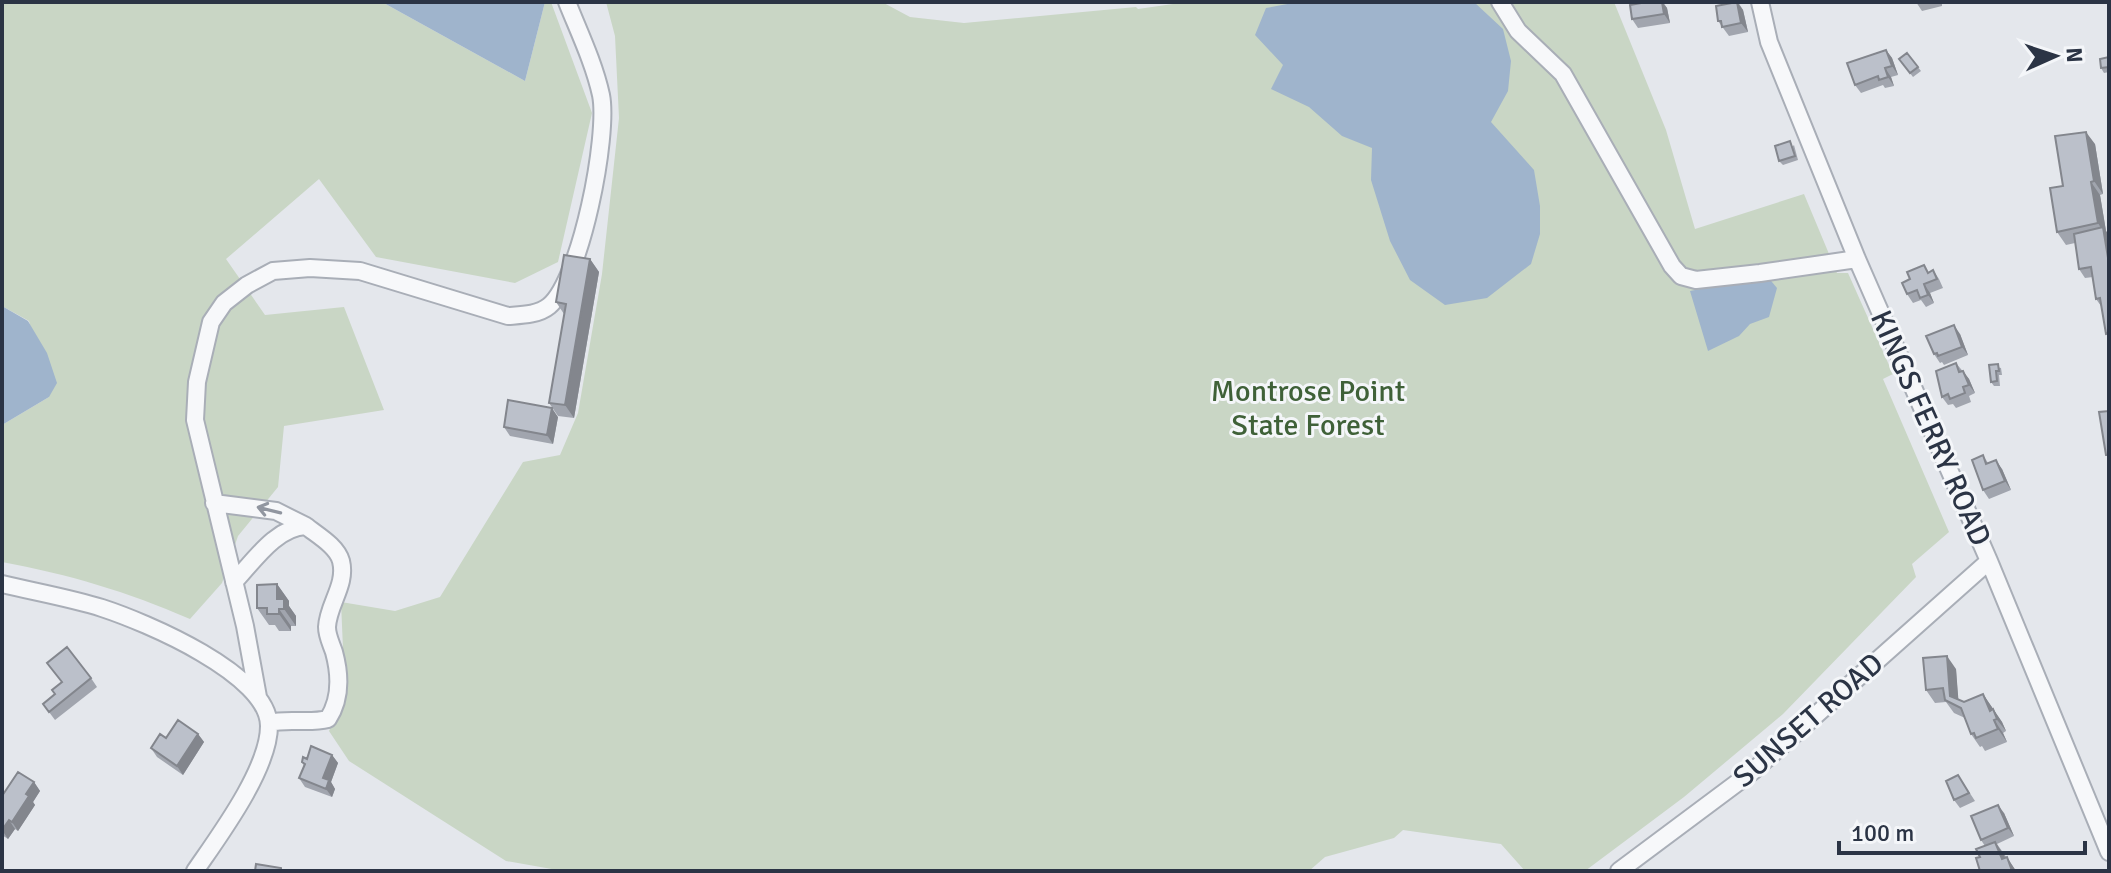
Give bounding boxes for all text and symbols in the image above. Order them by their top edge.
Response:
north arrow [2015,16,2095,96]
text: N [2061,47,2088,63]
street label: KINGS FERRY ROAD [1862,305,1999,552]
park label: Montrose Point State Forest [1211,373,1405,444]
one-way arrow [256,502,282,517]
street label: SUNSET ROAD [1726,645,1891,796]
scale bar [1839,805,2085,855]
text: 100 m [1851,818,1914,848]

